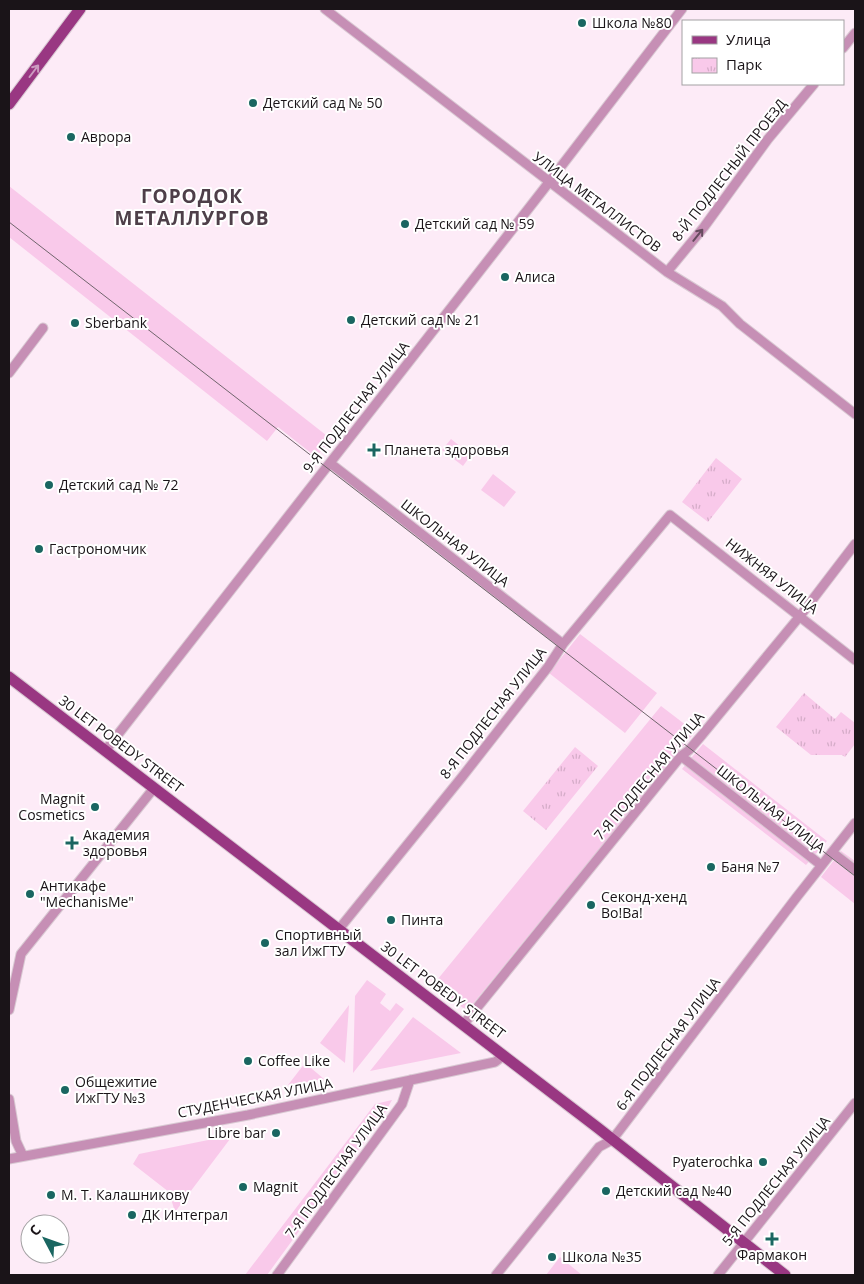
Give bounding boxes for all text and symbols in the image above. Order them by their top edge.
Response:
place label: Школа №80 [592,13,672,32]
marker: Школа №80 [576,17,588,29]
legend [682,20,844,85]
text: Улица [726,29,771,49]
text: Парк [726,54,762,74]
one-way arrow [29,64,39,78]
place label: Детский сад № 50 [263,93,382,112]
street label: 8-Й ПОДЛЕСНЫЙ ПРОЕЗД [667,94,790,245]
marker: Детский сад № 50 [247,97,259,109]
place label: Аврора [81,127,131,146]
marker: Аврора [65,131,77,143]
street label: УЛИЦА МЕТАЛЛИСТОВ [529,147,665,256]
district label: ГОРОДОК МЕТАЛЛУРГОВ [114,183,270,231]
place label: Детский сад № 59 [415,214,534,233]
marker: Детский сад № 59 [399,218,411,230]
one-way arrow [692,228,703,241]
place label: Алиса [515,267,555,286]
marker: Алиса [499,271,511,283]
place label: Детский сад № 21 [361,310,480,329]
place label: Sberbank [85,313,148,332]
marker: Детский сад № 21 [345,314,357,326]
marker: Sberbank [69,317,81,329]
street label: 9-Я ПОДЛЕСНАЯ УЛИЦА [298,337,413,476]
place label: Планета здоровья [384,440,509,459]
marker: Планета здоровья [368,444,380,456]
place label: Детский сад № 72 [59,475,178,494]
marker: Детский сад № 72 [43,479,55,491]
street label: ШКОЛЬНАЯ УЛИЦА [397,494,513,591]
street label: НИЖНЯЯ УЛИЦА [722,533,823,618]
place label: Гастрономчик [49,539,147,558]
marker: Гастрономчик [33,543,45,555]
street label: 8-Я ПОДЛЕСНАЯ УЛИЦА [435,643,550,782]
street label: 30 LET POBEDY STREET [55,691,188,797]
street label: 7-Я ПОДЛЕСНАЯ УЛИЦА [589,707,708,844]
street label: ШКОЛЬНАЯ УЛИЦА [713,760,829,857]
place label: Magnit Cosmetics [18,789,85,824]
marker: Magnit Cosmetics [89,801,101,813]
place label: Академия здоровья [83,825,150,860]
marker: Академия здоровья [65,836,79,850]
place label: Баня №7 [721,857,780,876]
marker: Баня №7 [705,861,717,873]
place label: Антикафе "MechanisMe" [40,876,134,911]
place label: Секонд-хенд Во!Ва! [601,887,687,922]
marker: Антикафе "MechanisMe" [24,888,36,900]
marker: Секонд-хенд Во!Ва! [585,899,597,911]
place label: Пинта [401,910,443,929]
marker: Пинта [385,914,397,926]
place label: Спортивный зал ИжГТУ [275,925,362,960]
marker: Спортивный зал ИжГТУ [259,937,271,949]
street label: 30 LET POBEDY STREET [377,937,510,1043]
street label: 6-Я ПОДЛЕСНАЯ УЛИЦА [611,973,724,1114]
place label: Coffee Like [258,1051,330,1070]
marker: Coffee Like [242,1055,254,1067]
place label: Общежитие ИжГТУ №3 [75,1072,157,1107]
street label: СТУДЕНЧЕСКАЯ УЛИЦА [176,1073,334,1122]
marker: Общежитие ИжГТУ №3 [59,1084,71,1096]
street label: 7-Я ПОДЛЕСНАЯ УЛИЦА [280,1099,391,1242]
street label: 5-Я ПОДЛЕСНАЯ УЛИЦА [717,1112,834,1250]
place label: Libre bar [207,1123,266,1142]
marker: Libre bar [270,1127,282,1139]
place label: Pyaterochka [672,1152,753,1171]
marker: Pyaterochka [757,1156,769,1168]
place label: Magnit [253,1177,298,1196]
marker: Magnit [237,1181,249,1193]
place label: Детский сад №40 [616,1181,732,1200]
place label: М. Т. Калашникову [61,1185,190,1204]
marker: Детский сад №40 [600,1185,612,1197]
marker: М. Т. Калашникову [45,1189,57,1201]
place label: ДК Интеграл [142,1205,228,1224]
marker: ДК Интеграл [126,1209,138,1221]
north arrow [20,1214,70,1264]
text: С [25,1220,45,1240]
marker: Фармакон [766,1233,778,1245]
place label: Фармакон [737,1245,807,1264]
place label: Школа №35 [562,1247,642,1266]
marker: Школа №35 [546,1251,558,1263]

